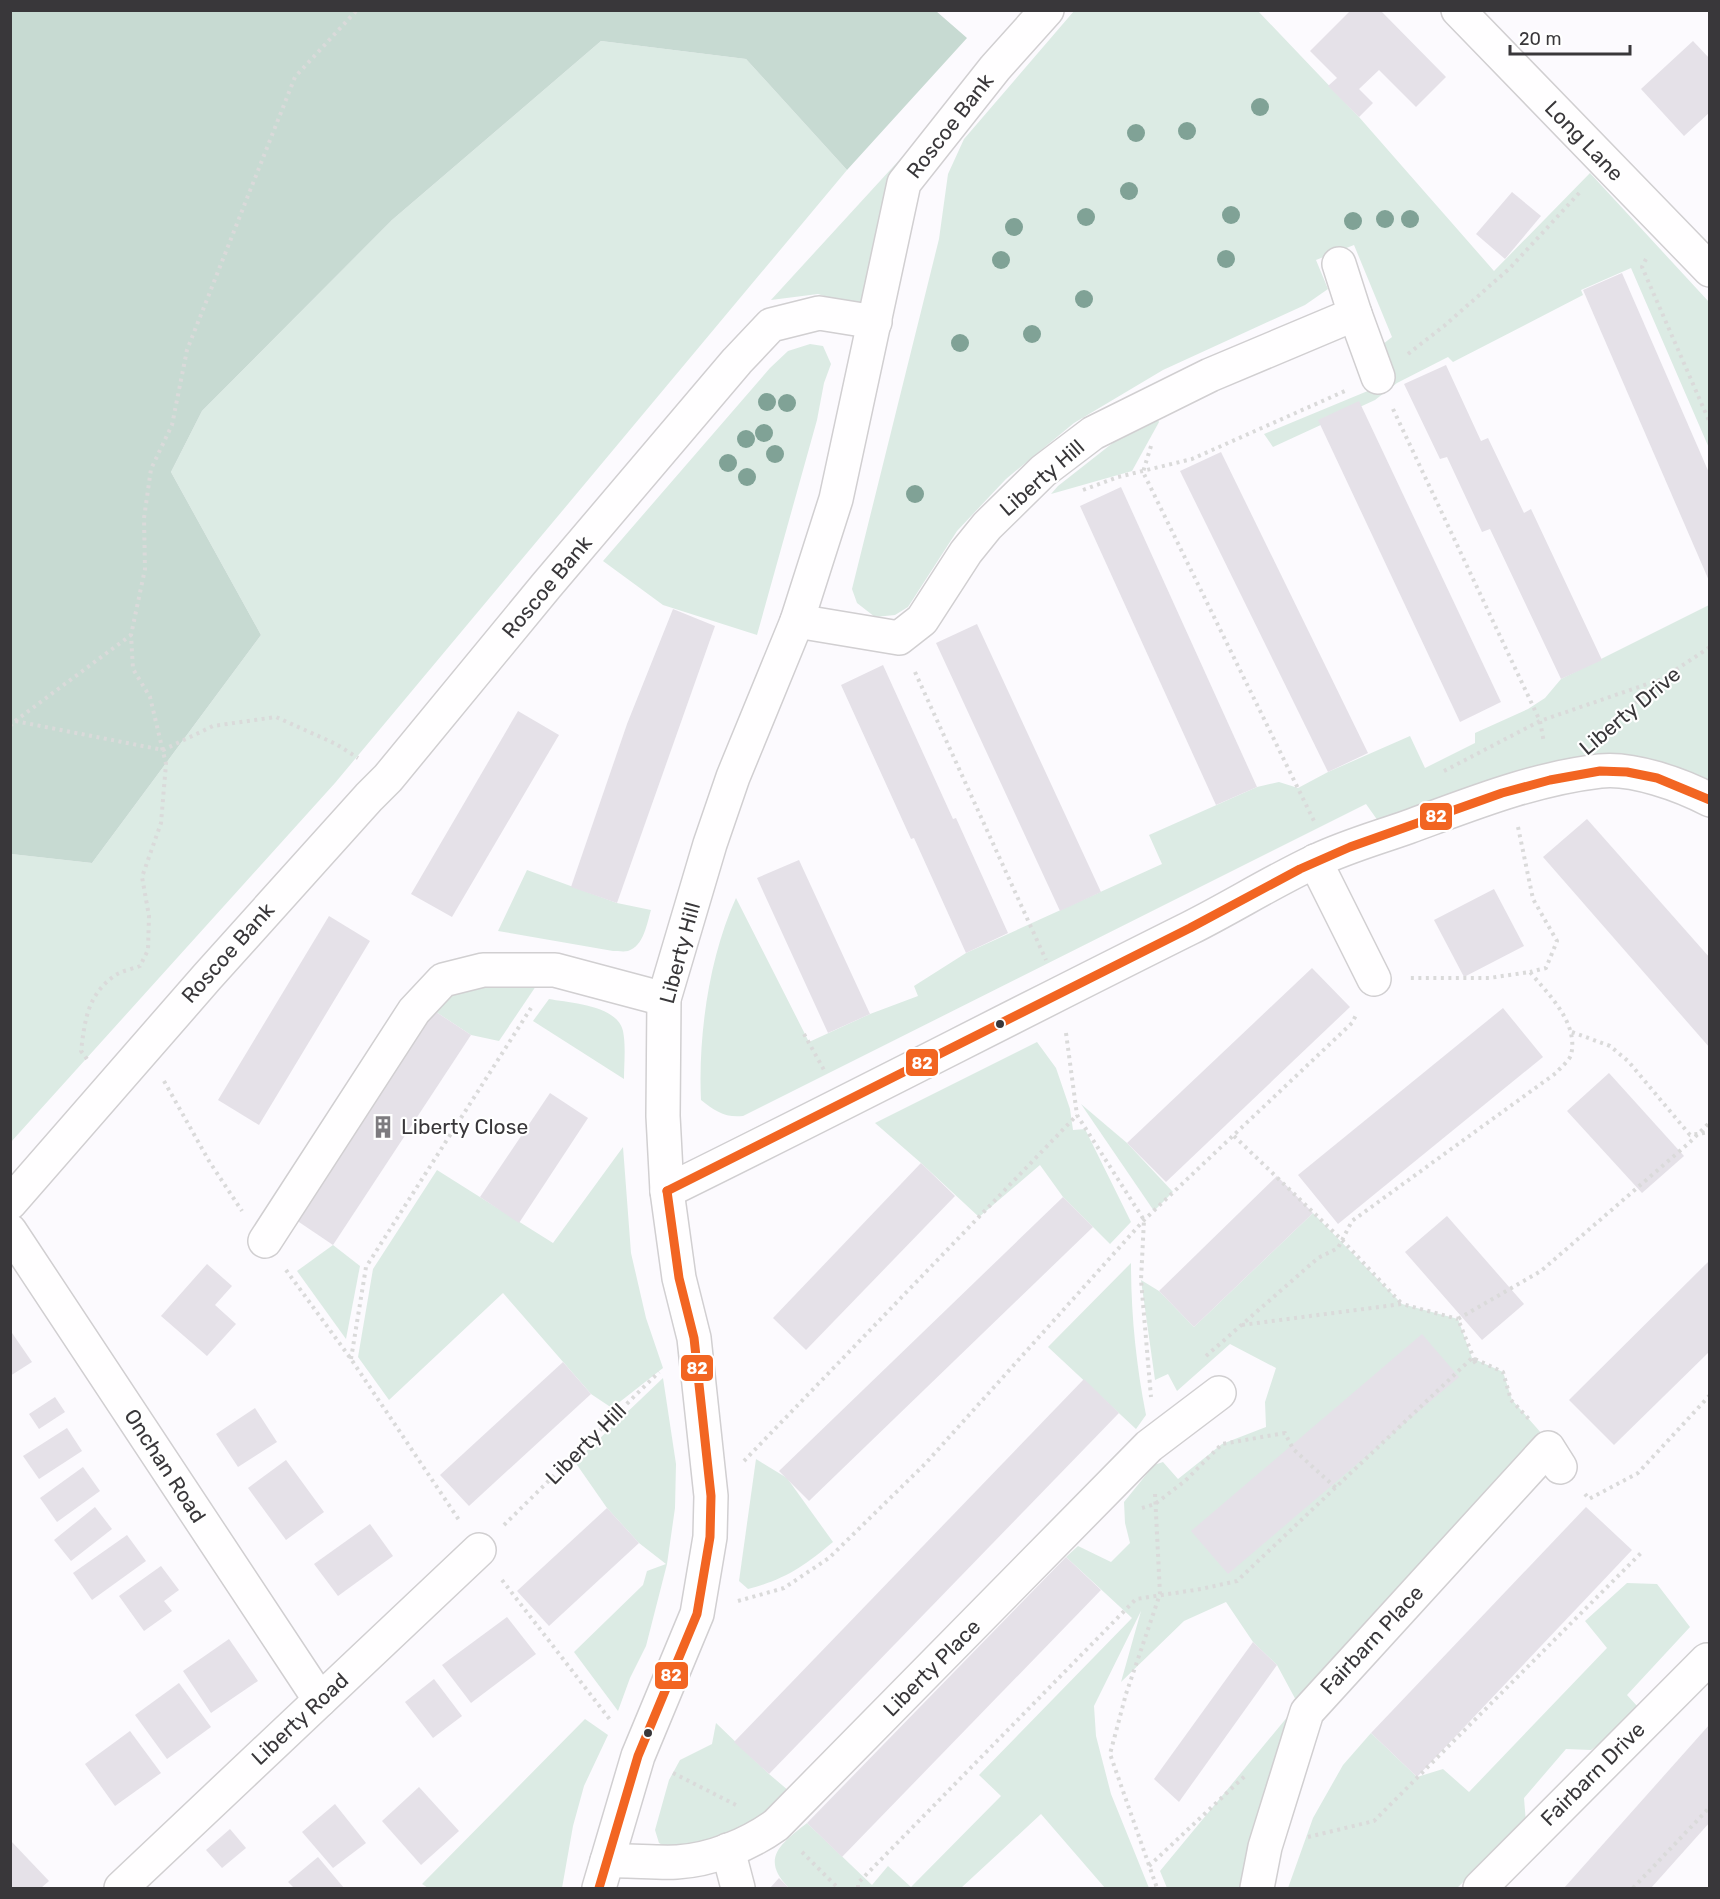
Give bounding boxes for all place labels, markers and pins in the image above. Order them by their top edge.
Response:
unlabelled marker [994,1018,1006,1030]
building icon: Liberty Close [370,1114,396,1140]
place label: Liberty Close [401,1114,528,1139]
unlabelled marker [642,1727,654,1739]

